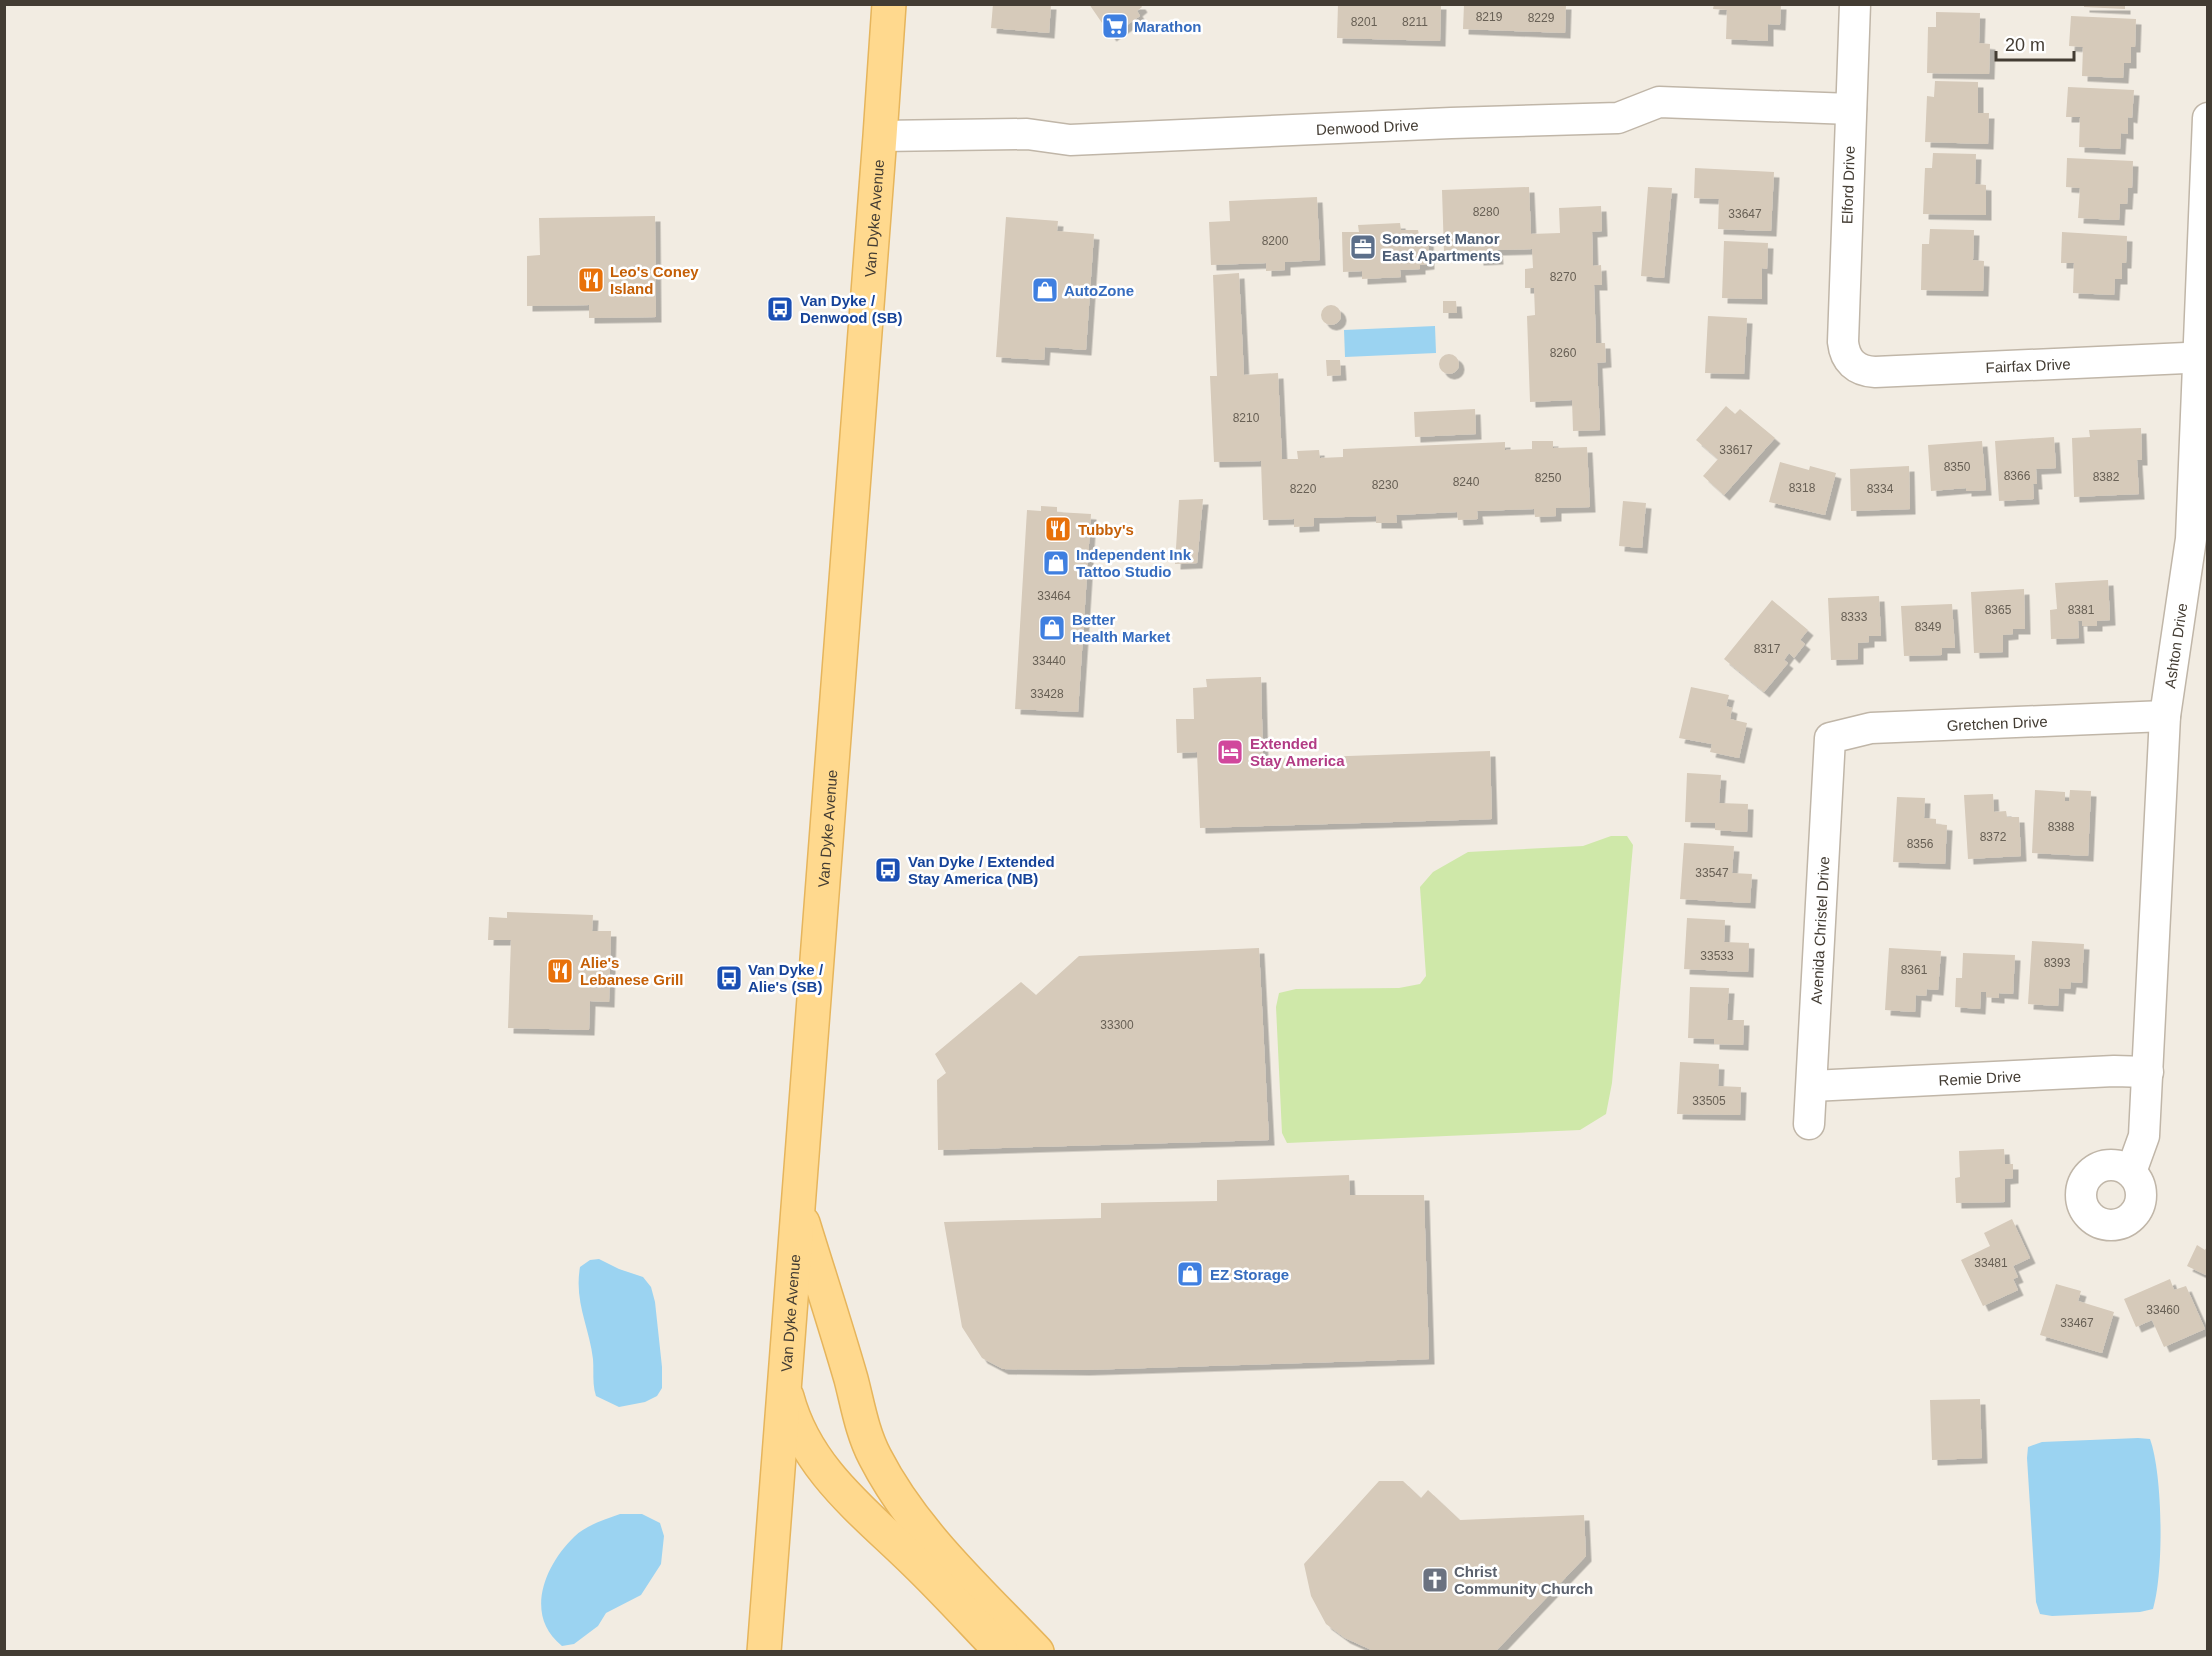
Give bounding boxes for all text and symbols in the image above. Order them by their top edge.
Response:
house number: 8219 [1476,10,1503,24]
supermarket icon: Marathon [1100,11,1130,41]
house number: 8229 [1528,11,1555,25]
house number: 8201 [1351,15,1378,29]
house number: 8211 [1402,15,1428,29]
place label: Marathon [1134,18,1202,35]
scale bar [1996,24,2074,62]
text: 20 m [2005,35,2045,55]
street label: Denwood Drive [1316,116,1419,138]
street label: Elford Drive [1838,146,1858,224]
street label: Van Dyke Avenue [861,159,887,278]
house number: 8280 [1473,205,1500,219]
house number: 33647 [1728,207,1762,221]
place label: Somerset Manor East Apartments [1382,230,1501,264]
office icon: Somerset Manor East Apartments [1348,232,1378,262]
house number: 8200 [1262,234,1289,248]
place label: Leo's Coney Island [610,263,699,297]
restaurant icon: Leo's Coney Island [576,265,606,295]
house number: 8270 [1550,270,1577,284]
shop icon: AutoZone [1030,275,1060,305]
place label: AutoZone [1064,282,1134,299]
place label: Van Dyke / Denwood (SB) [800,292,903,326]
bus stop icon: Van Dyke / Denwood (SB) [765,294,795,324]
house number: 8260 [1550,346,1577,360]
street label: Fairfax Drive [1985,355,2071,376]
house number: 8210 [1233,411,1260,425]
house number: 33617 [1719,443,1753,457]
house number: 8350 [1944,460,1971,474]
house number: 8366 [2004,469,2031,483]
house number: 8382 [2093,470,2120,484]
house number: 8250 [1535,471,1562,485]
house number: 8240 [1453,475,1480,489]
house number: 8230 [1372,478,1399,492]
house number: 8318 [1789,481,1816,495]
house number: 8220 [1290,482,1317,496]
house number: 8334 [1867,482,1894,496]
restaurant icon: Tubby's [1043,514,1073,544]
place label: Tubby's [1078,521,1134,538]
place label: Independent Ink Tattoo Studio [1076,546,1192,580]
shop icon: Independent Ink Tattoo Studio [1041,548,1071,578]
house number: 33464 [1037,589,1071,603]
street label: Ashton Drive [2161,602,2190,689]
house number: 8365 [1985,603,2012,617]
house number: 8381 [2068,603,2095,617]
house number: 8333 [1841,610,1868,624]
place label: Better Health Market [1072,611,1170,645]
shop icon: Better Health Market [1037,613,1067,643]
house number: 8349 [1915,620,1942,634]
house number: 8317 [1754,642,1781,656]
house number: 33440 [1032,654,1066,668]
house number: 33428 [1030,687,1064,701]
street label: Gretchen Drive [1946,712,2048,733]
place label: Extended Stay America [1250,735,1345,769]
hotel icon: Extended Stay America [1215,737,1245,767]
street label: Van Dyke Avenue [814,769,840,888]
house number: 8388 [2048,820,2075,834]
house number: 8372 [1980,830,2007,844]
house number: 8356 [1907,837,1934,851]
place label: Van Dyke / Extended Stay America (NB) [908,853,1055,887]
bus stop icon: Van Dyke / Extended Stay America (NB) [873,855,903,885]
street label: Avenida Christel Drive [1807,856,1832,1005]
house number: 33547 [1695,866,1729,880]
house number: 33533 [1700,949,1734,963]
place label: Alie's Lebanese Grill [580,954,683,988]
restaurant icon: Alie's Lebanese Grill [545,956,575,986]
house number: 8393 [2044,956,2071,970]
place label: Van Dyke / Alie's (SB) [748,961,824,995]
bus stop icon: Van Dyke / Alie's (SB) [714,963,744,993]
house number: 8361 [1901,963,1928,977]
house number: 33300 [1100,1018,1134,1032]
street label: Remie Drive [1938,1067,2021,1088]
house number: 33505 [1692,1094,1726,1108]
street label: Van Dyke Avenue [777,1254,803,1372]
house number: 33481 [1974,1256,2008,1270]
shop icon: EZ Storage [1175,1259,1205,1289]
place label: EZ Storage [1210,1266,1289,1283]
house number: 33460 [2146,1303,2180,1317]
house number: 33467 [2060,1316,2094,1330]
place label: Christ Community Church [1454,1563,1593,1597]
church icon: Christ Community Church [1420,1565,1450,1595]

